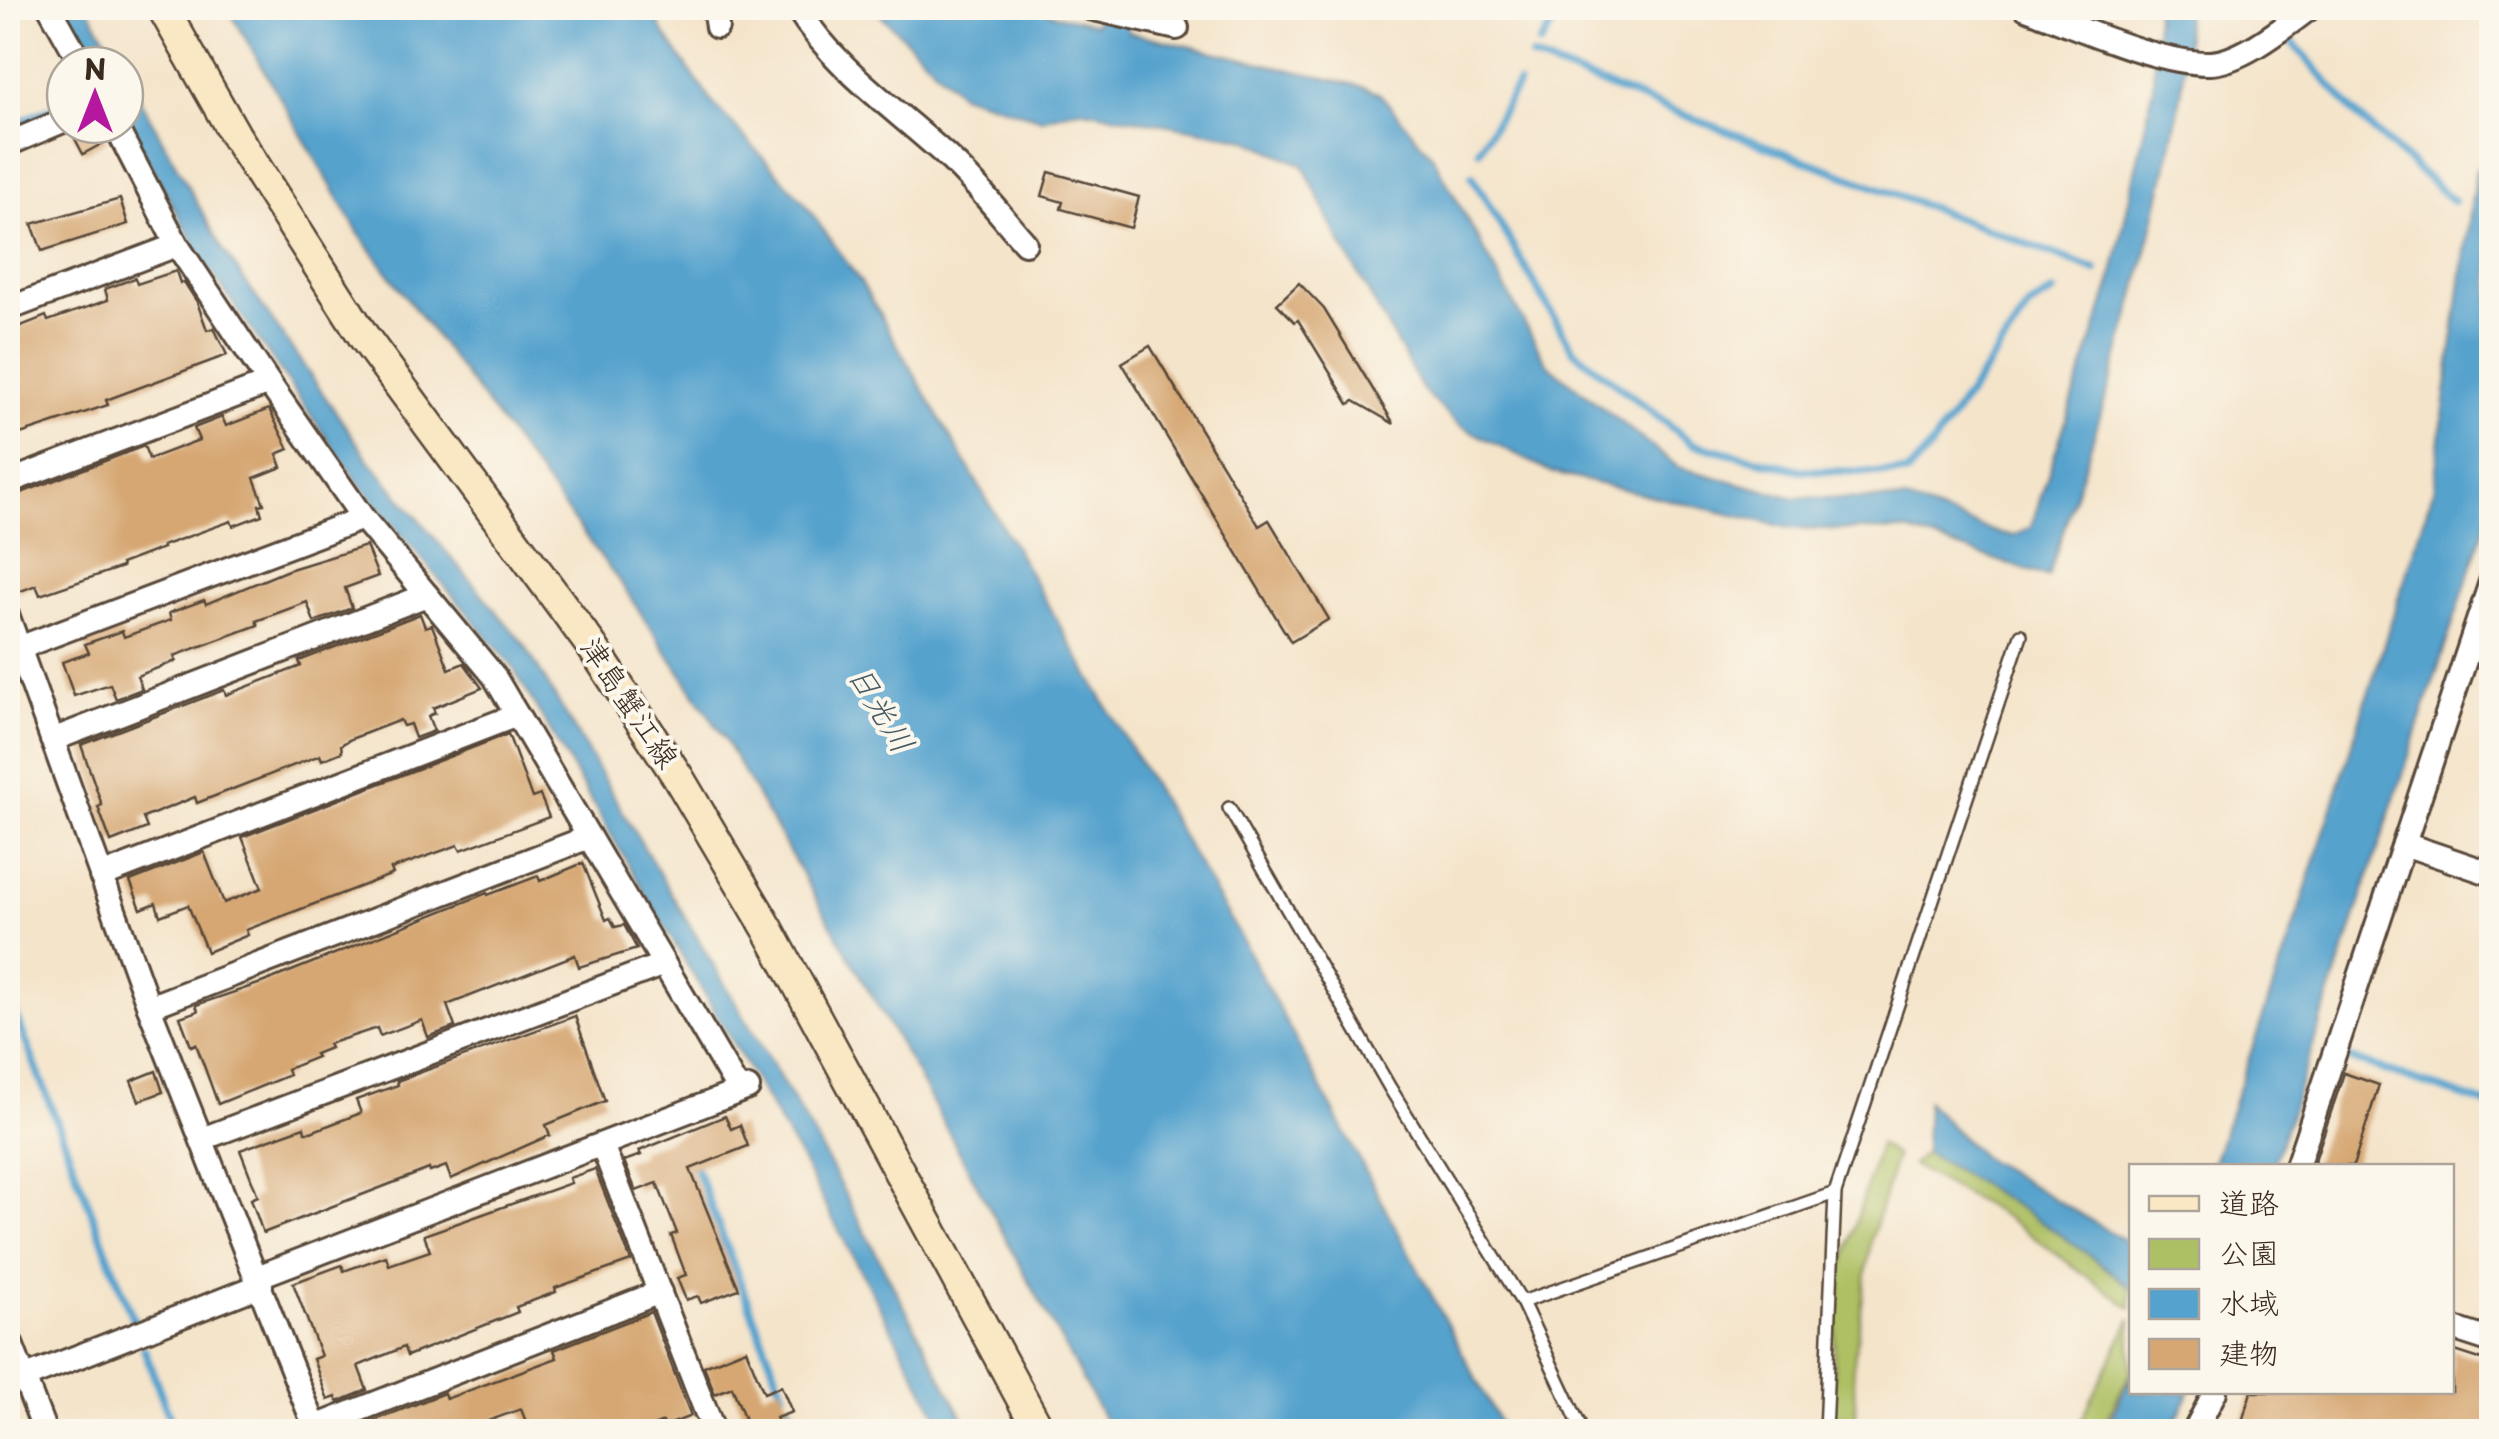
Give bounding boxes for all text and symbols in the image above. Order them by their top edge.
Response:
north arrow [45,45,145,145]
text: N [84,47,106,90]
street label: 津島蟹江線 [570,627,692,776]
water label: 日光川 [837,654,928,761]
legend [2129,1164,2454,1394]
text: 道路 [2219,1179,2279,1224]
text: 公園 [2219,1229,2279,1274]
text: 水域 [2219,1279,2279,1324]
text: 建物 [2219,1329,2279,1374]

